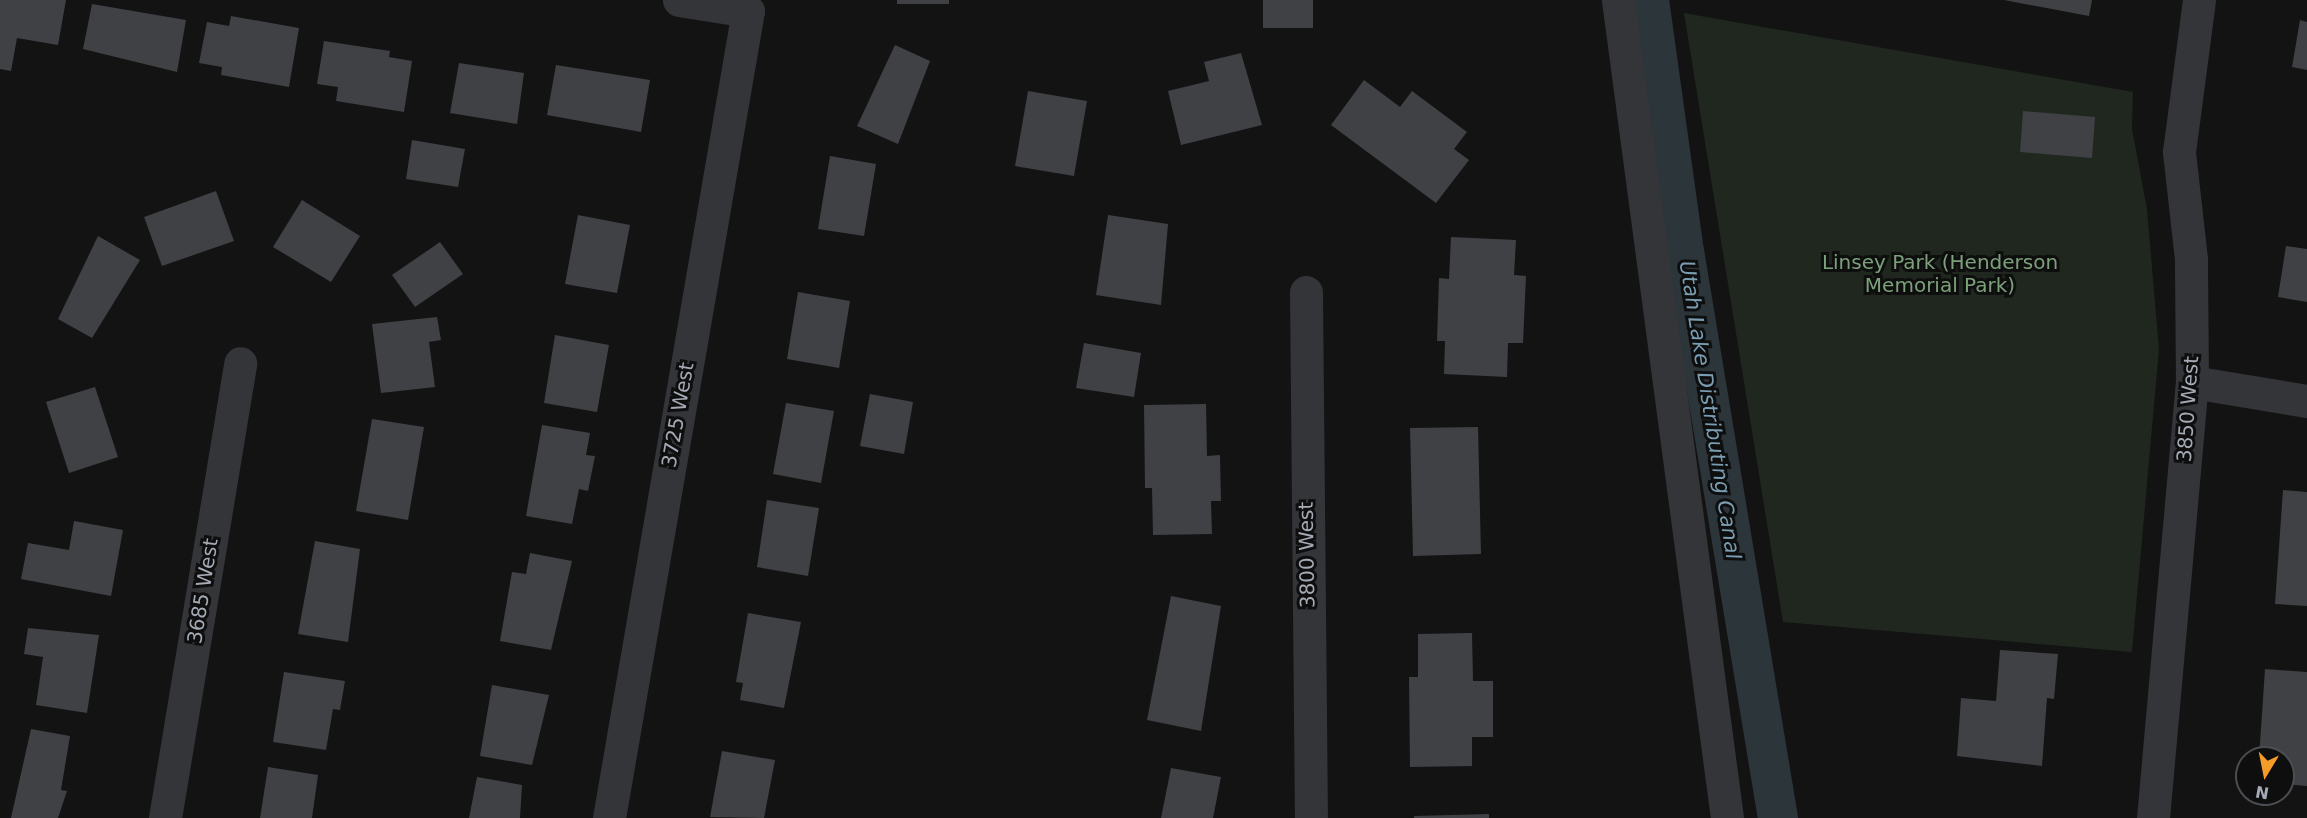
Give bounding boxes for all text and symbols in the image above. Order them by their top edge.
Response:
park label: Linsey Park (Henderson Memorial Park) [1822,250,2058,297]
water label: Utah Lake Distributing Canal [1674,259,1746,561]
street label: 3850 West [2172,355,2204,463]
street label: 3725 West [657,361,699,469]
street label: 3800 West [1294,502,1320,608]
street label: 3685 West [183,537,223,645]
north arrow [2235,746,2295,806]
text: N [2254,782,2270,803]

